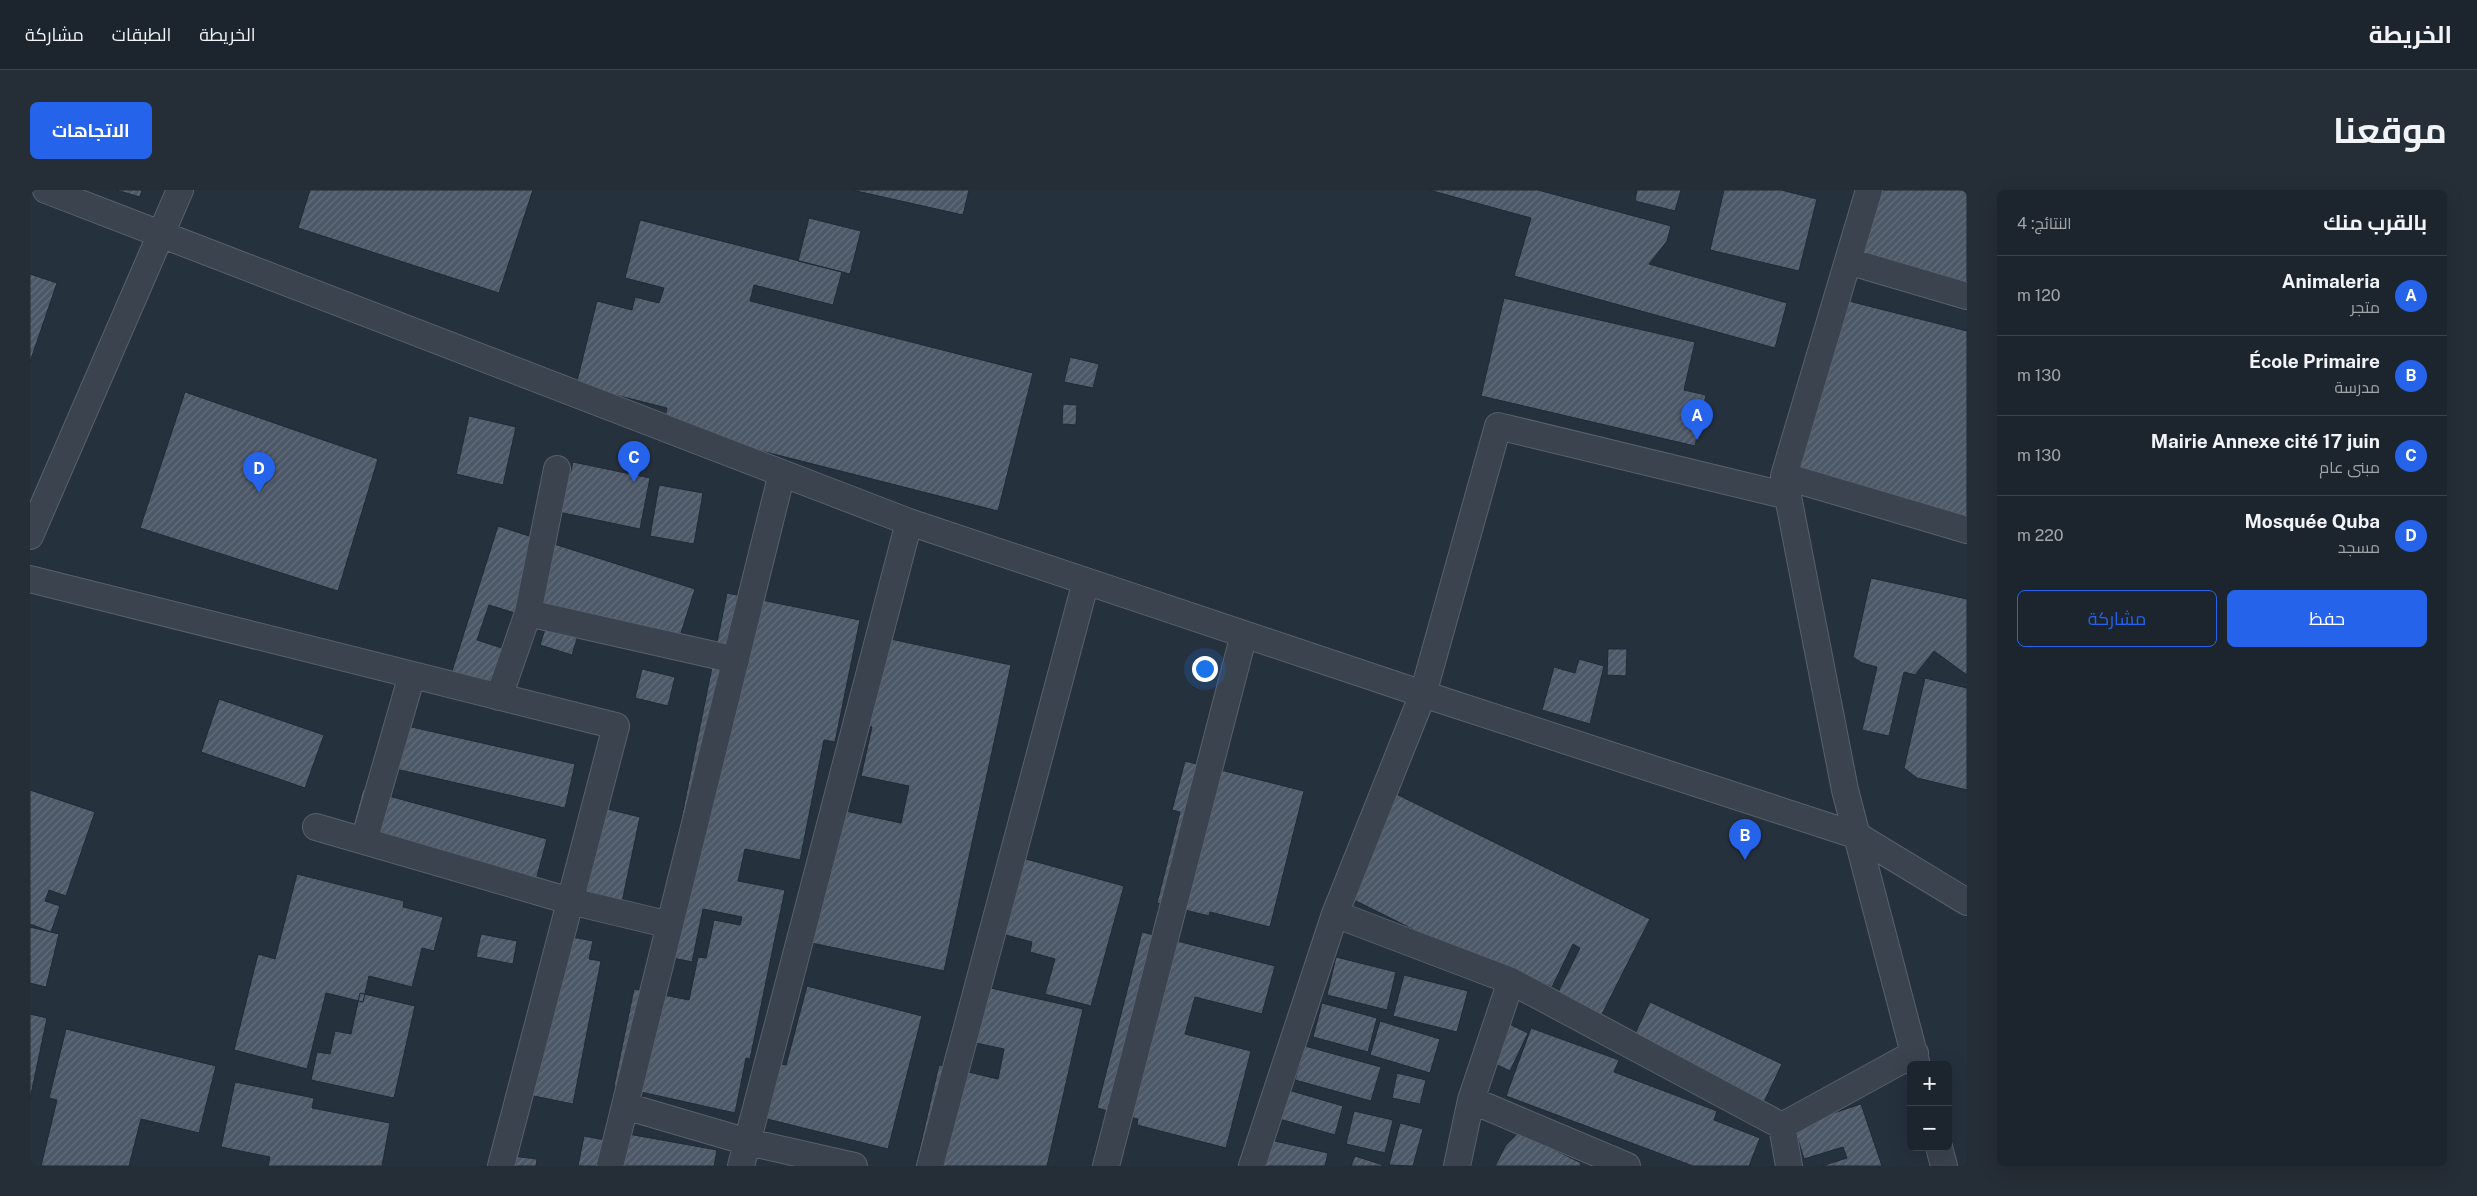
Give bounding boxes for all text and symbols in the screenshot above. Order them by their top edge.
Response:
text: الخريطة [2369,20,2452,48]
text: مشاركة [25,24,84,45]
text: الطبقات [112,24,171,45]
text: الخريطة [199,24,256,45]
button: الاتجاهات [30,102,152,159]
text: موقعنا [2333,110,2447,151]
text: بالقرب منك [2323,210,2427,235]
text: النتائج: 4 [2017,214,2072,233]
text: Animaleria [2282,270,2380,292]
text: 120 m [2017,286,2061,305]
text: A [2405,286,2417,305]
text: متجر [2351,298,2380,317]
text: École Primaire [2249,350,2380,372]
text: 130 m [2017,366,2061,385]
text: B [2406,366,2416,385]
text: مدرسة [2334,378,2380,397]
pin: A [1681,399,1713,440]
text: Mairie Annexe cité 17 juin [2151,430,2380,452]
pin: C [618,441,650,482]
text: 130 m [2017,446,2061,465]
text: C [2405,446,2417,465]
pin: D [243,452,275,493]
text: مبنى عام [2319,458,2380,477]
text: Mosquée Quba [2245,510,2380,532]
text: 220 m [2017,526,2064,545]
text: D [2405,526,2417,545]
text: مسجد [2338,538,2380,557]
button: مشاركة [2017,590,2217,647]
button: حفظ [2227,590,2427,647]
your location [1192,656,1218,682]
pin: B [1729,819,1761,860]
map controls [1907,1061,1952,1151]
button: + [1907,1061,1952,1106]
button: − [1907,1106,1952,1151]

